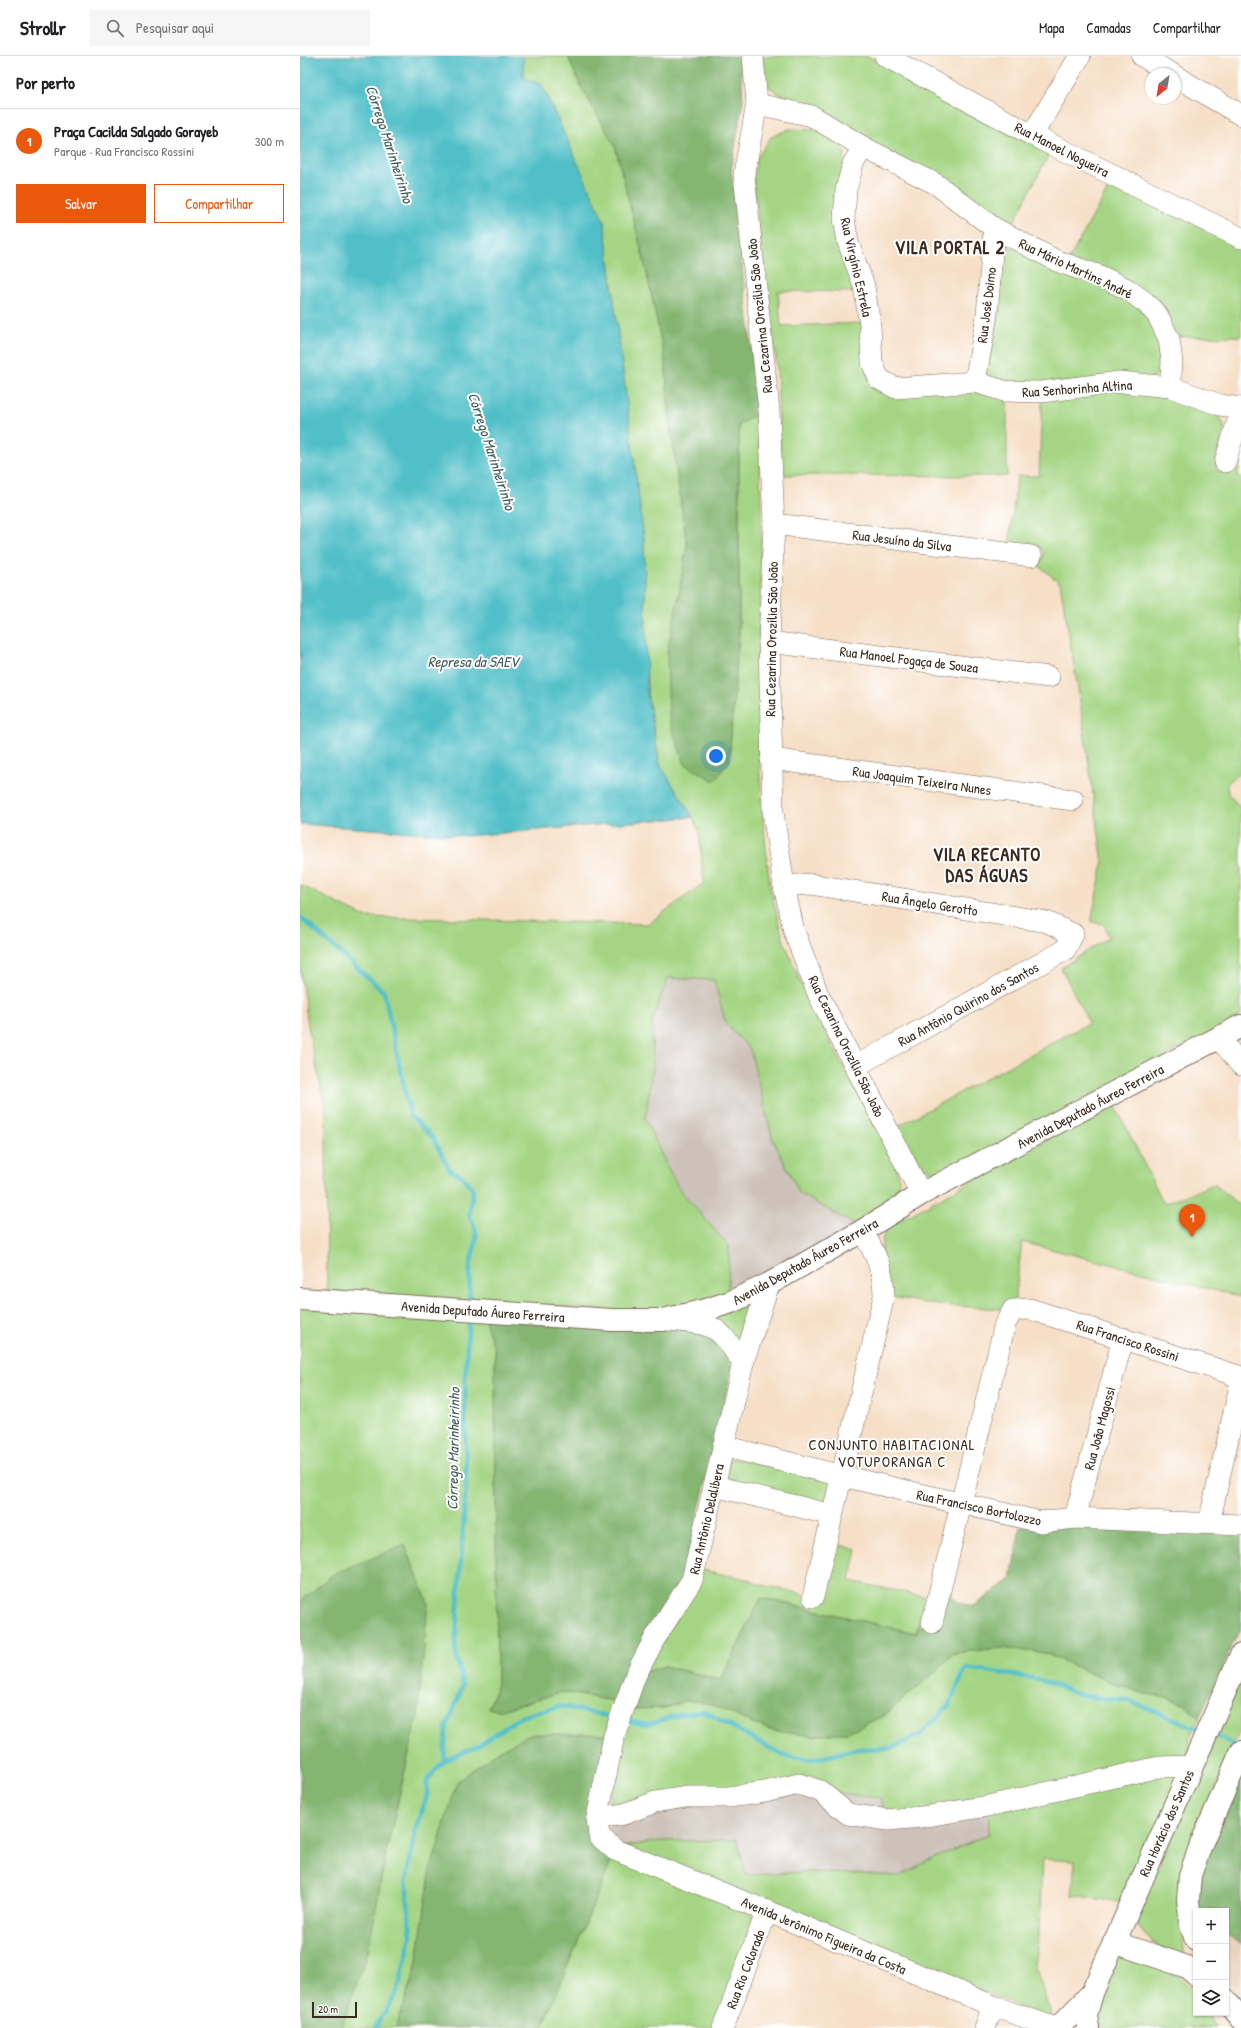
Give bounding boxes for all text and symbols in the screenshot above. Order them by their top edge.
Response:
search box [90,10,370,46]
text: Strollr [20,15,66,41]
icon: search [104,17,126,39]
text: Pesquisar aqui [136,17,214,38]
text: Mapa [1039,18,1064,37]
text: Camadas [1086,18,1131,37]
text: Compartilhar [1153,18,1221,37]
north arrow [1145,68,1181,104]
text: Por perto [16,71,75,94]
water label: Córrego Marinheirinho [361,82,419,206]
street label: Rua Manoel Nogueira [1011,117,1113,182]
text: Praça Cacilda Salgado Gorayeb [54,121,219,142]
text: 1 [27,132,31,150]
text: 300 m [255,132,284,150]
text: Parque · Rua Francisco Rossini [54,142,194,160]
button: Salvar [16,184,146,223]
button: Compartilhar [154,184,284,223]
street label: Rua Virgínio Estrela [835,215,878,319]
street label: Rua Mário Martins André [1016,233,1136,303]
district label: VILA PORTAL 2 [895,235,1005,260]
street label: Rua Cezarina Orozília São João [741,237,777,394]
street label: Rua José Doimo [972,266,1000,344]
street label: Rua Senhorinha Altina [1021,375,1133,401]
water label: Córrego Marinheirinho [463,389,521,513]
street label: Rua Jesuíno da Silva [852,525,953,556]
street label: Rua Cezarina Orozília São João [760,561,782,717]
street label: Rua Manoel Fogaça de Souza [839,641,980,678]
water label: Represa da SAEV [428,651,521,672]
your location [706,746,726,766]
street label: Rua Joaquim Teixeira Nunes [851,761,992,800]
district label: VILA RECANTO DAS ÁGUAS [933,842,1041,888]
street label: Rua Ângelo Gerotto [881,886,980,921]
street label: Rua Antônio Quirino dos Santos [894,957,1042,1051]
street label: Rua Cezarina Orozília São João [804,972,890,1120]
street label: Avenida Deputado Áureo Ferreira [1013,1059,1168,1154]
pin: 1 [1179,1204,1205,1237]
street label: Avenida Deputado Áureo Ferreira [729,1213,882,1310]
street label: Avenida Deputado Áureo Ferreira [401,1296,566,1327]
street label: Rua Francisco Rossini [1074,1314,1182,1366]
street label: Rua João Magossi [1079,1384,1120,1472]
water label: Córrego Marinheirinho [441,1387,465,1510]
district label: CONJUNTO HABITACIONAL VOTUPORANGA C [809,1434,975,1472]
street label: Rua Antônio Delalibera [684,1461,728,1576]
street label: Rua Francisco Bortolozzo [915,1485,1043,1530]
street label: Rua Horácio dos Santos [1134,1767,1198,1879]
street label: Avenida Jerônimo Figueira da Costa [738,1892,910,1980]
map controls [1193,1908,1229,2016]
button: + [1193,1908,1229,1944]
street label: Rua Rio Colorado [721,1926,769,2011]
button: − [1193,1944,1229,1980]
button: layers [1193,1980,1229,2016]
scale bar [312,2000,357,2019]
text: 20 m [318,2002,338,2016]

